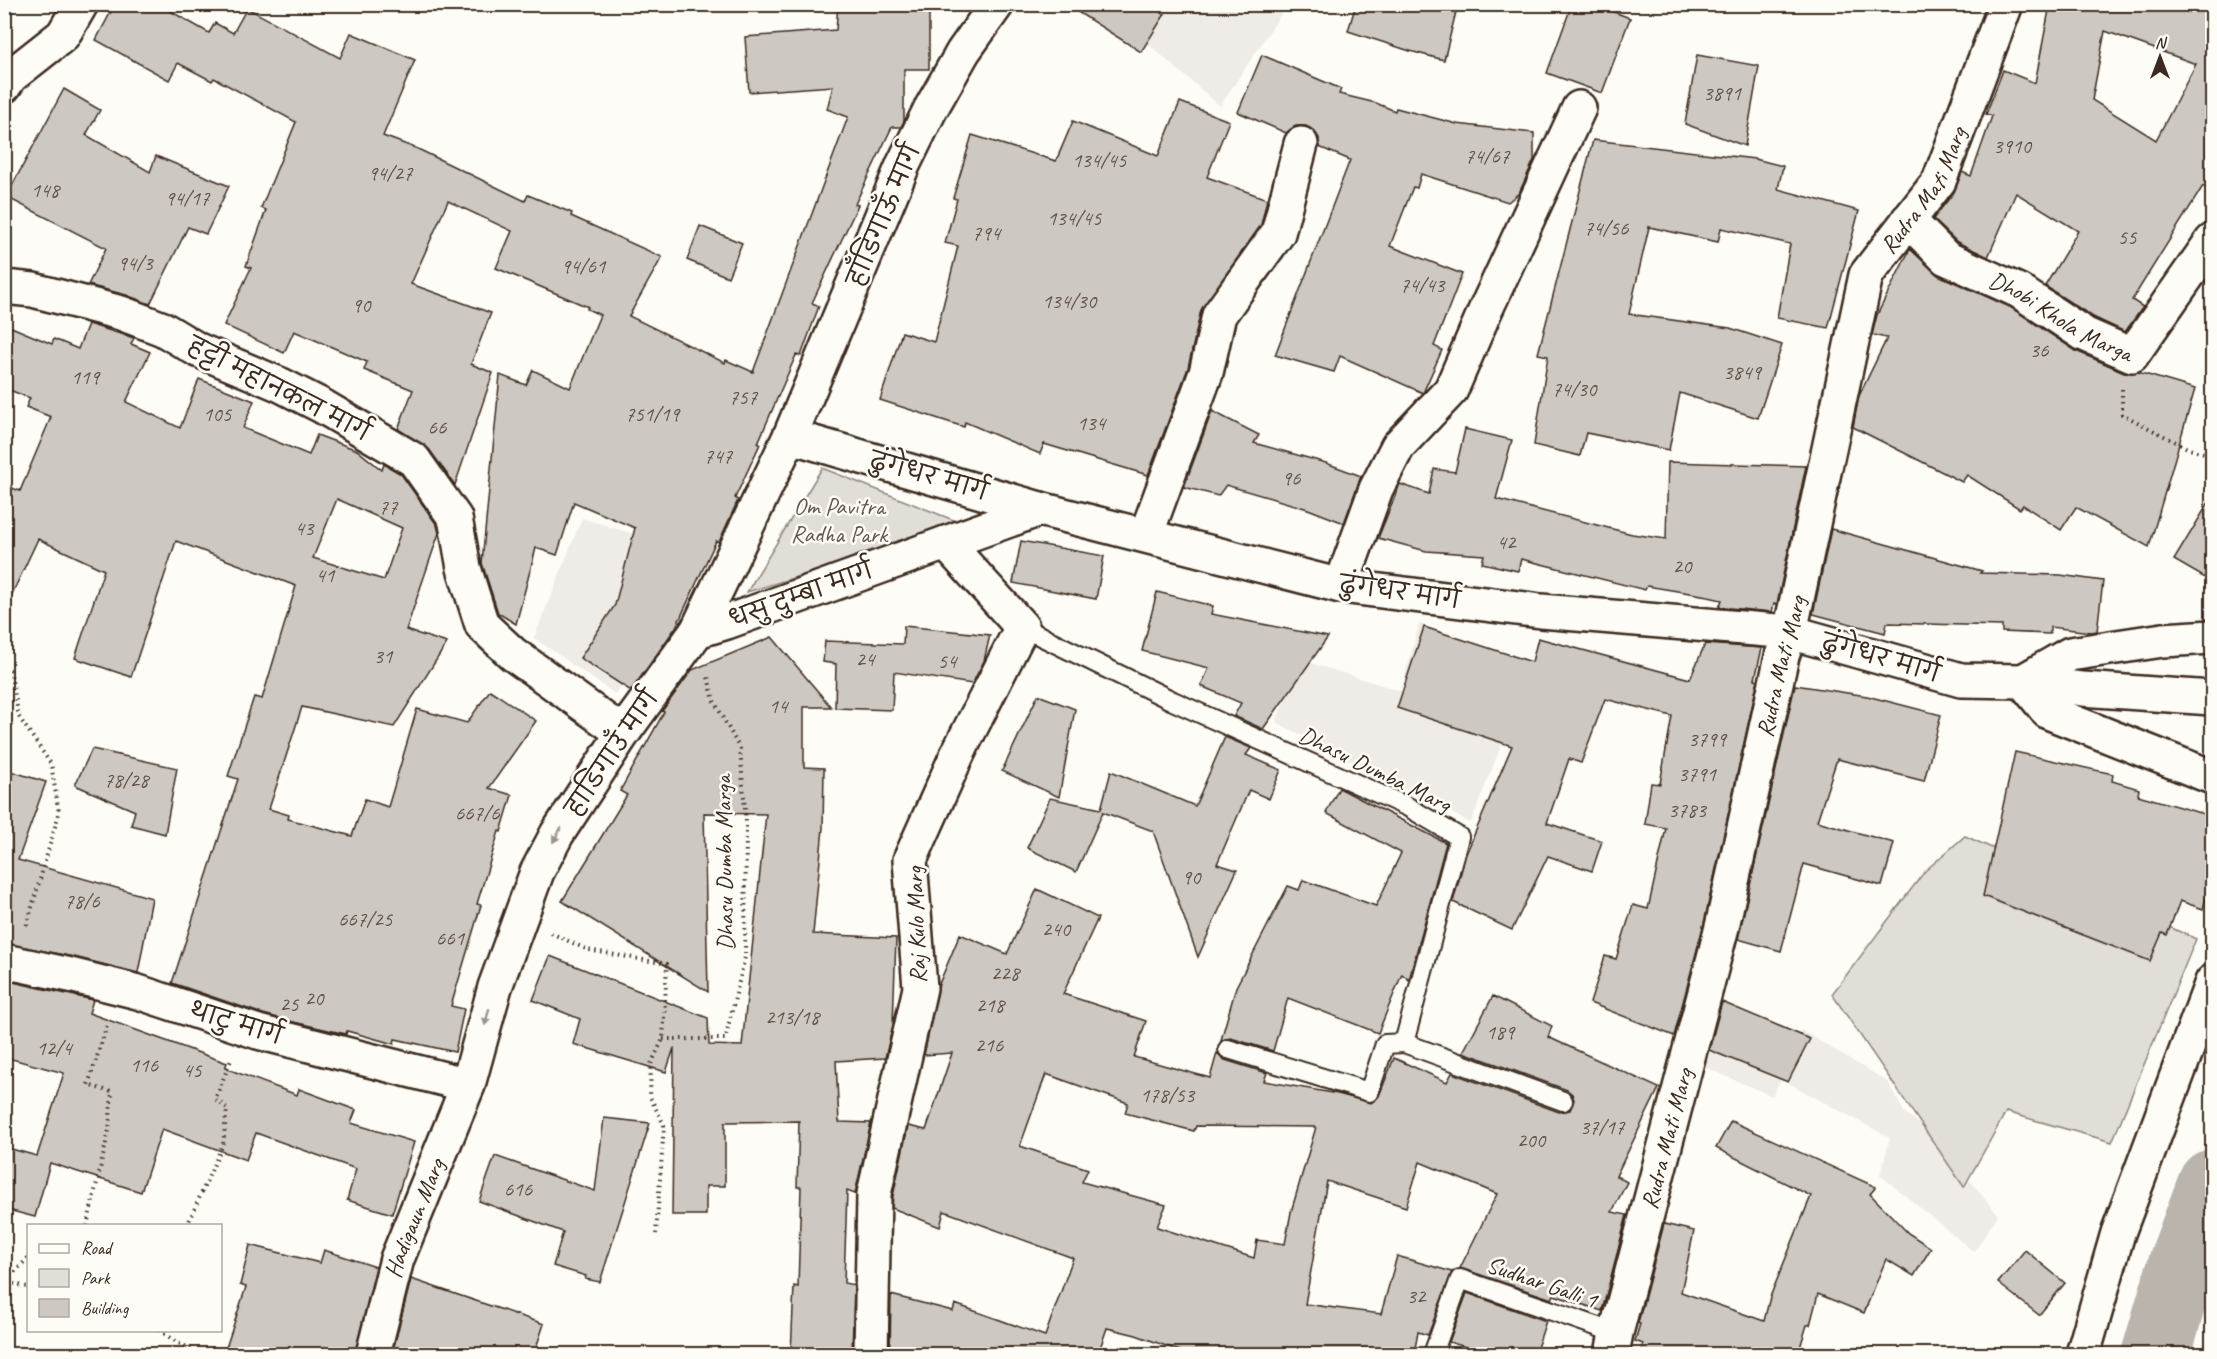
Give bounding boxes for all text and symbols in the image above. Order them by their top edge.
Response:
north arrow [2130,27,2190,87]
text: N [2155,33,2168,53]
house number: 3891 [1703,80,1742,106]
street label: Rudra Mati Marg [1873,121,1974,260]
house number: 3910 [1993,133,2032,159]
street label: हाँडिगाऊँ मार्ग [835,136,928,292]
house number: 74/67 [1465,143,1511,169]
house number: 134/45 [1072,147,1128,173]
house number: 94/27 [368,160,414,186]
house number: 148 [31,177,62,203]
house number: 94/17 [165,185,211,211]
house number: 134/45 [1047,205,1103,231]
house number: 74/56 [1584,215,1629,241]
house number: 794 [972,220,1003,246]
house number: 55 [2118,224,2138,250]
house number: 94/3 [117,250,154,276]
house number: 94/61 [561,253,607,279]
street label: Dhobi Khola Marga [1985,265,2139,369]
house number: 74/43 [1400,272,1446,298]
house number: 134/30 [1042,288,1098,314]
house number: 90 [352,292,372,318]
street label: हट्टी महानकल मार्ग [180,326,378,451]
house number: 36 [2030,337,2049,363]
house number: 3849 [1723,359,1762,385]
house number: 119 [71,364,101,390]
house number: 74/30 [1552,376,1598,402]
house number: 757 [729,384,759,410]
house number: 105 [203,401,233,427]
house number: 751/19 [625,401,681,427]
house number: 134 [1077,410,1108,436]
house number: 66 [428,414,447,440]
street label: ढुंगेधर मार्ग [864,440,995,510]
house number: 747 [704,443,734,469]
house number: 96 [1282,465,1301,491]
park label: Om Pavitra Radha Park [791,491,889,549]
house number: 77 [379,494,399,520]
house number: 43 [295,515,315,541]
house number: 42 [1497,529,1517,555]
street label: धसु दुम्बा मार्ग [724,552,880,638]
house number: 20 [1673,553,1693,579]
house number: 41 [316,562,336,588]
street label: ढुंगेधर मार्ग [1336,563,1465,618]
street label: Rudra Mati Marg [1750,591,1813,740]
street label: ढुंगेधर मार्ग [1816,622,1947,692]
house number: 31 [374,643,394,669]
house number: 24 [856,646,877,672]
house number: 54 [938,648,959,674]
street label: हाडिगाउँ मार्ग [553,680,666,823]
house number: 14 [769,693,790,719]
street label: Dhasu Dumba Marg [1294,719,1457,819]
house number: 3799 [1688,726,1727,752]
house number: 3791 [1678,761,1717,787]
house number: 78/28 [104,767,151,793]
street label: Dhasu Dumba Marga [707,773,741,951]
house number: 3783 [1668,797,1707,823]
house number: 667/6 [455,800,500,826]
one-way arrow [552,827,562,844]
house number: 90 [1182,864,1202,890]
street label: Raj Kulo Marg [899,865,933,984]
house number: 78/6 [64,888,100,914]
house number: 667/25 [338,906,394,932]
house number: 240 [1042,916,1072,942]
house number: 661 [436,925,466,951]
house number: 228 [991,960,1022,986]
house number: 20 [305,985,325,1011]
house number: 25 [280,991,300,1017]
street label: थाटु मार्ग [185,992,289,1054]
house number: 218 [976,992,1007,1018]
house number: 213/18 [765,1004,822,1030]
one-way arrow [482,1008,491,1026]
house number: 189 [1486,1019,1516,1045]
house number: 216 [975,1032,1004,1058]
house number: 12/4 [36,1035,74,1061]
house number: 116 [130,1052,159,1078]
house number: 45 [183,1057,203,1083]
street label: Rudra Mati Marg [1634,1063,1700,1212]
house number: 178/53 [1140,1082,1196,1108]
house number: 37/17 [1580,1114,1626,1140]
house number: 200 [1517,1127,1547,1153]
street label: Hadigaun Marg [378,1152,452,1281]
house number: 616 [504,1176,533,1202]
legend [27,1224,222,1332]
text: Road [81,1237,114,1259]
street label: Sudhar Galli 1 [1483,1249,1602,1315]
text: Park [81,1267,111,1289]
house number: 32 [1407,1283,1427,1309]
text: Building [81,1297,130,1319]

